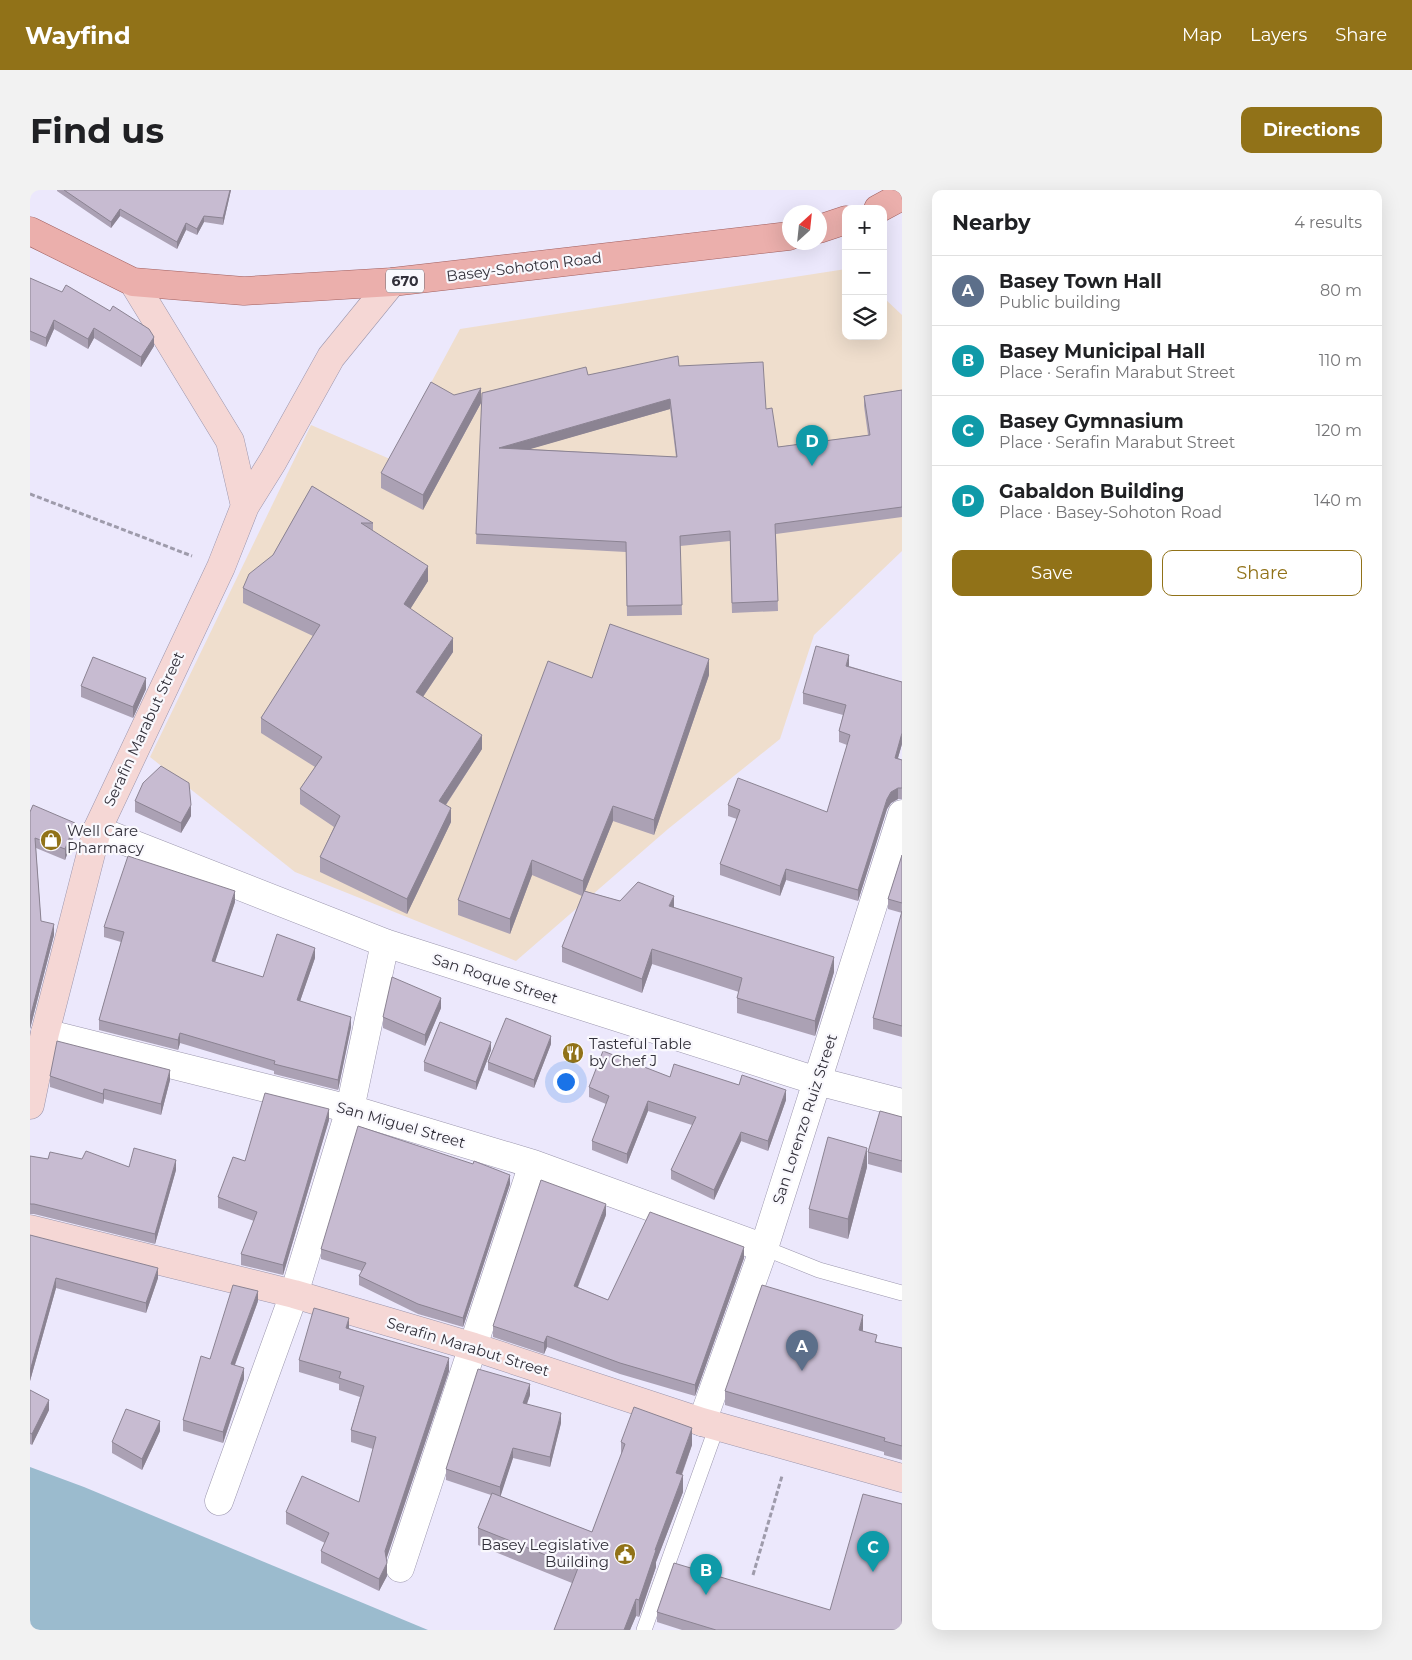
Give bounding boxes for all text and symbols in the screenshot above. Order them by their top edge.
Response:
text: Wayfind [25,21,131,50]
text: Map [1182,24,1222,46]
text: Layers [1250,24,1307,46]
text: Share [1335,24,1387,46]
button: Directions [1241,107,1382,153]
text: Find us [30,109,164,152]
north arrow [782,205,827,250]
map controls [842,205,887,340]
button: + [842,205,887,250]
text: Nearby [952,210,1031,235]
text: 4 results [1294,213,1362,232]
street label: Basey-Sohoton Road [445,248,603,285]
button: − [842,250,887,295]
road number: 670 [386,270,424,292]
text: Basey Town Hall [999,270,1162,293]
text: A [962,281,974,300]
text: 80 m [1320,281,1362,300]
text: Public building [999,293,1121,312]
button: layers [842,295,887,340]
text: Basey Municipal Hall [999,340,1205,363]
text: B [962,351,974,370]
text: 110 m [1319,351,1362,370]
text: Place · Serafin Marabut Street [999,363,1235,382]
text: Basey Gymnasium [999,410,1184,433]
text: C [962,421,974,440]
text: 120 m [1315,421,1362,440]
pin: D [796,425,828,466]
text: Place · Serafin Marabut Street [999,433,1235,452]
text: Gabaldon Building [999,480,1184,503]
text: D [961,491,975,510]
text: 140 m [1314,491,1362,510]
text: Place · Basey-Sohoton Road [999,503,1222,522]
button: Save [952,550,1152,596]
button: Share [1162,550,1362,596]
street label: Serafin Marabut Street [99,648,188,809]
place label: Well Care Pharmacy [67,821,145,857]
shop icon: Well Care Pharmacy [39,828,63,852]
street label: San Roque Street [430,949,560,1008]
street label: San Lorenzo Ruiz Street [768,1031,841,1206]
place label: Tasteful Table by Chef J [589,1034,692,1070]
restaurant icon: Tasteful Table by Chef J [561,1041,585,1065]
your location [553,1069,579,1095]
street label: San Miguel Street [334,1097,468,1152]
street label: Serafin Marabut Street [385,1313,552,1380]
pin: A [786,1330,818,1371]
pin: C [857,1531,889,1572]
place label: Basey Legislative Building [481,1535,609,1571]
public building icon: Basey Legislative Building [613,1542,637,1566]
pin: B [690,1554,722,1595]

